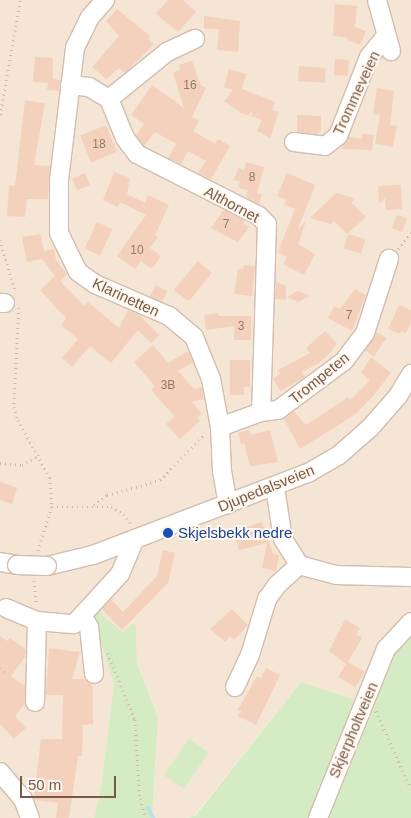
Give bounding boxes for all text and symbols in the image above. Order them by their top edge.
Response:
street label: Trommeveien [329,48,383,138]
house number: 16 [183,79,197,93]
house number: 18 [92,138,106,152]
house number: 8 [249,171,255,185]
street label: Althornet [201,182,263,226]
house number: 7 [223,218,229,232]
house number: 10 [130,244,144,258]
street label: Klarinetten [90,274,162,320]
house number: 7 [346,309,352,323]
house number: 3 [238,320,244,334]
street label: Trompeten [285,348,353,408]
house number: 3B [161,379,175,393]
street label: Djupedalsveien [215,460,317,516]
place label: Skjelsbekk nedre [178,524,292,542]
marker: Skjelsbekk nedre [162,527,174,539]
street label: Skjerpholtveien [325,679,381,781]
scale bar [22,766,119,798]
text: 50 m [28,776,61,793]

